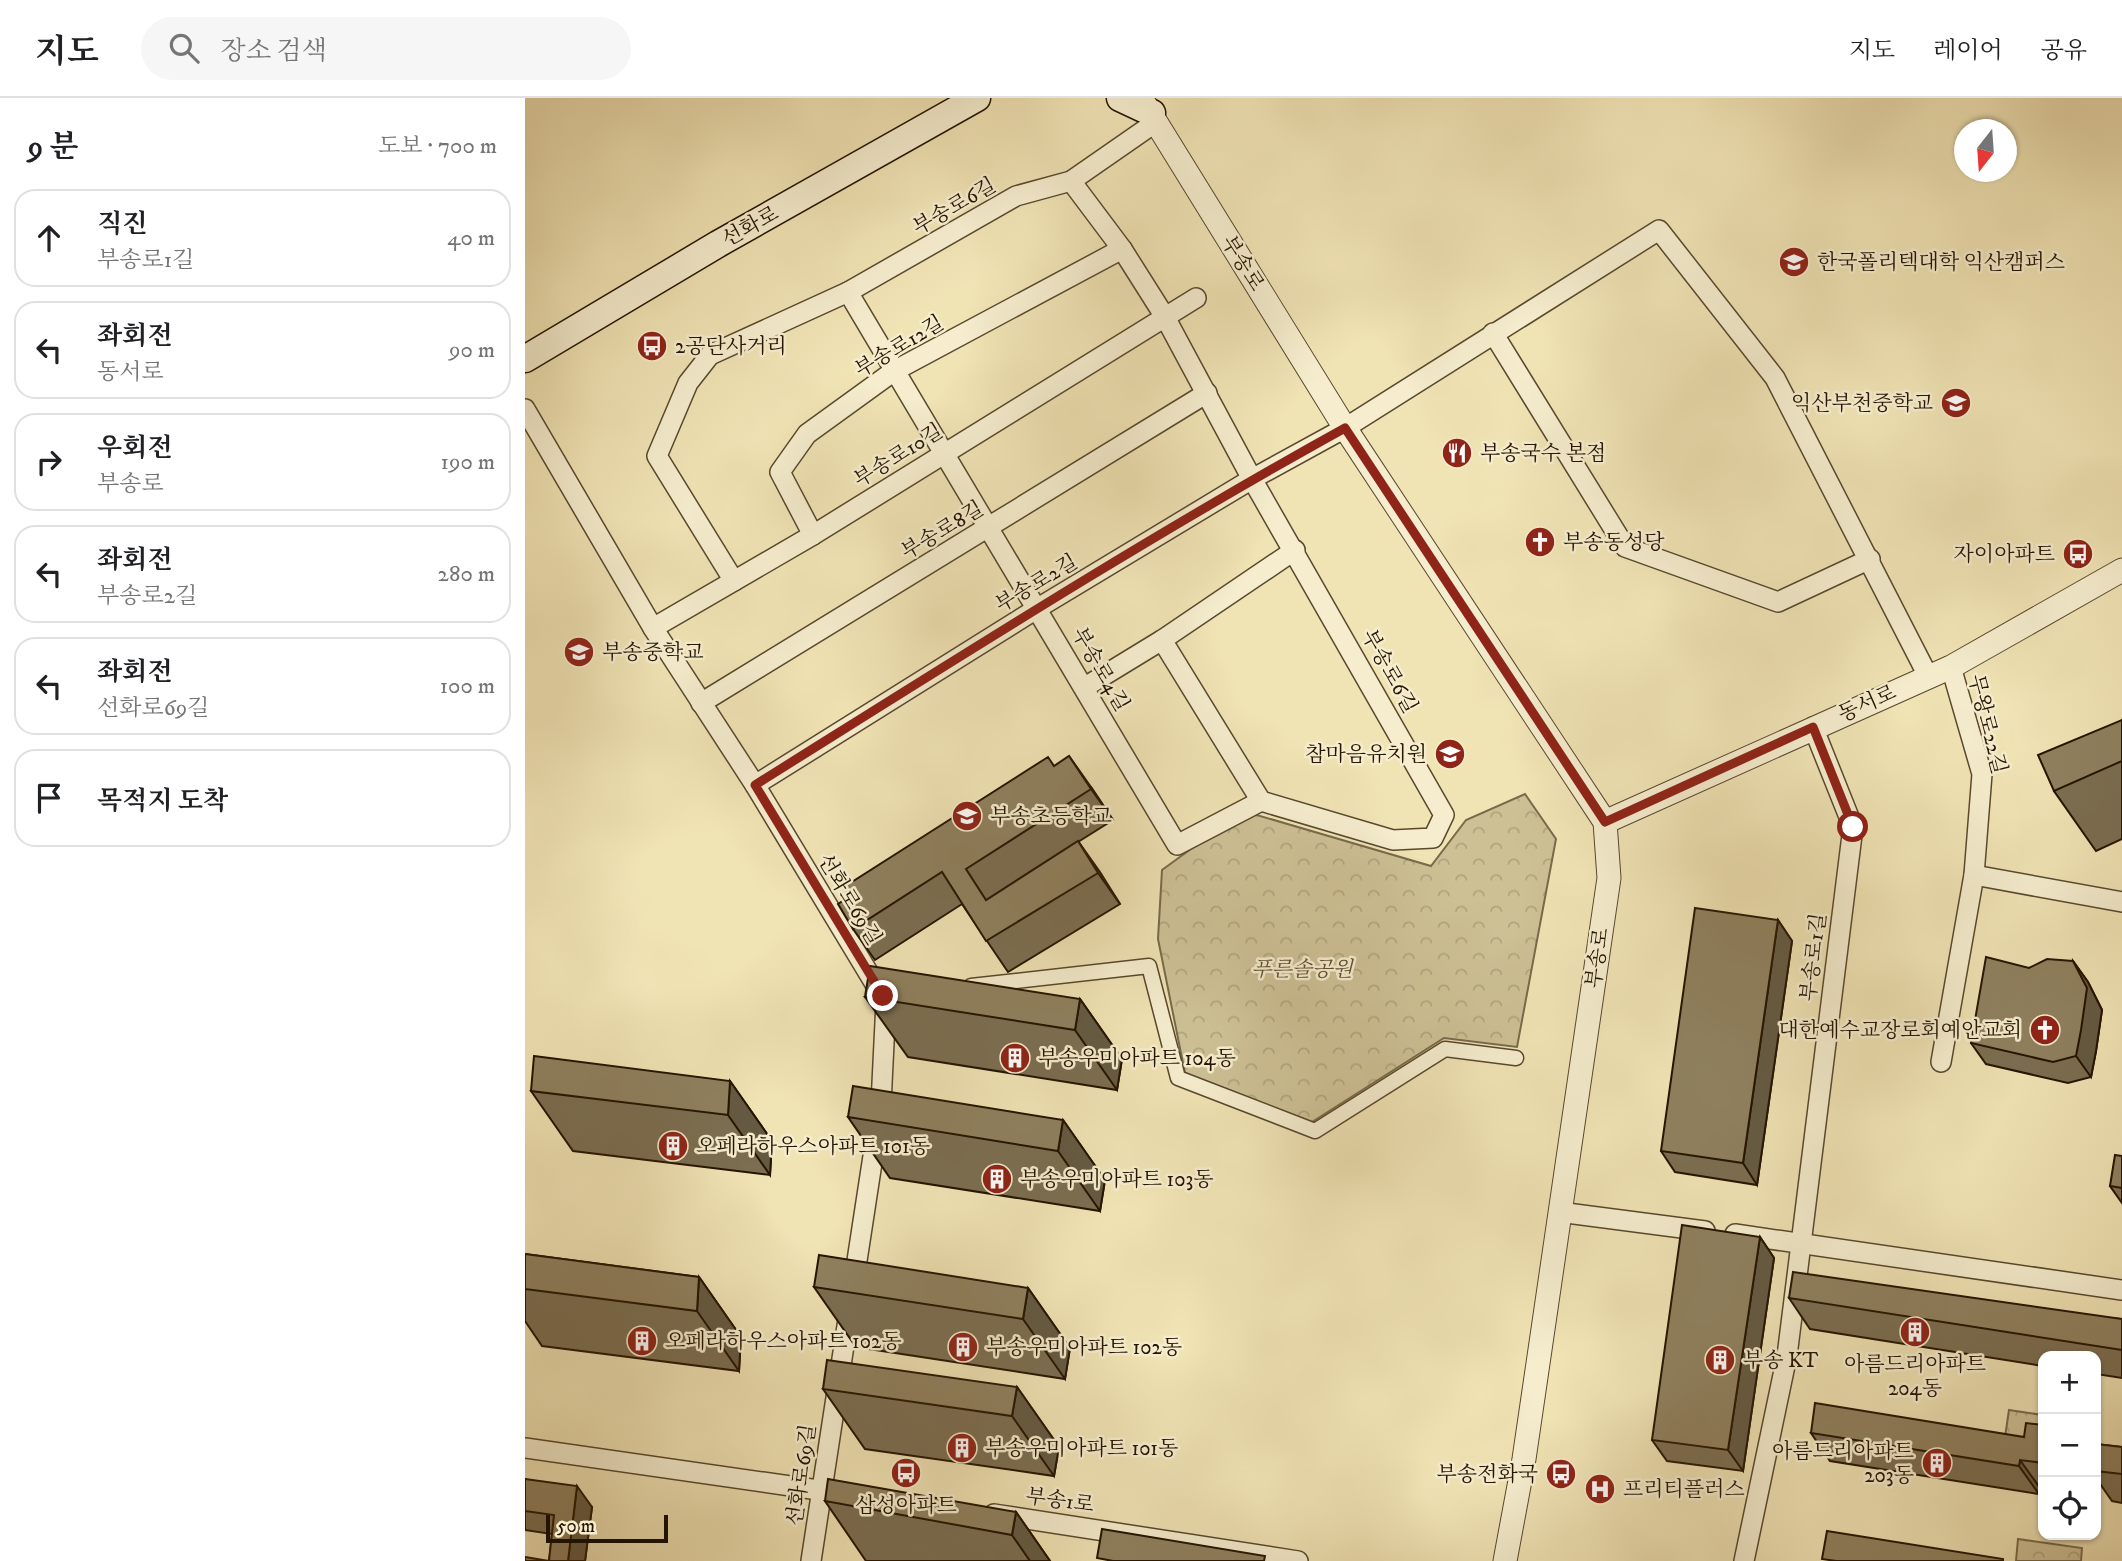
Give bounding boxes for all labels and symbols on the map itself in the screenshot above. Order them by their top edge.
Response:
north arrow [1954,119,2017,182]
street label: 부송로6길 [908,173,1001,241]
street label: 선화로 [718,201,783,253]
street label: 부송로 [1215,231,1269,296]
school or university icon: 한국폴리텍대학 익산캠퍼스 [1777,245,1811,279]
place label: 한국폴리텍대학 익산캠퍼스 [1817,250,2065,276]
street label: 부송로12길 [850,310,949,384]
bus stop icon: 2공단사거리 [635,329,669,363]
place label: 2공단사거리 [675,334,787,360]
school or university icon: 익산부천중학교 [1939,386,1973,420]
place label: 익산부천중학교 [1791,391,1933,417]
street label: 부송로10길 [849,418,948,493]
restaurant icon: 부송국수 본점 [1440,436,1474,470]
place label: 부송국수 본점 [1480,441,1606,467]
street label: 부송로8길 [897,496,988,566]
church icon: 부송동성당 [1523,525,1557,559]
place label: 부송동성당 [1563,530,1665,556]
bus stop icon: 자이아파트 [2061,537,2095,571]
place label: 자이아파트 [1954,542,2055,568]
street label: 부송로2길 [991,549,1082,619]
street label: 부송로4길 [1066,623,1135,716]
street label: 부송로6길 [1355,625,1423,718]
school or university icon: 부송중학교 [562,635,596,669]
place label: 부송중학교 [602,640,703,666]
street label: 무왕로22길 [1962,672,2012,777]
street label: 동서로 [1834,680,1900,728]
school or university icon: 참마음유치원 [1433,737,1467,771]
place label: 참마음유치원 [1305,742,1427,768]
school or university icon: 부송초등학교 [950,799,984,833]
place label: 부송초등학교 [990,804,1112,830]
route start [1837,811,1868,842]
street label: 선화로69길 [812,849,887,950]
street label: 부송로1길 [1796,911,1832,1003]
street label: 부송로 [1581,926,1615,990]
park label: 푸른솔공원 [1251,957,1354,983]
route end [867,980,898,1011]
church icon: 대한예수교장로회예안교회 [2028,1013,2062,1047]
place label: 대한예수교장로회예안교회 [1779,1018,2022,1044]
building icon: 부송우미아파트 104동 [998,1041,1032,1075]
place label: 부송우미아파트 104동 [1038,1046,1236,1072]
building icon: 오페라하우스아파트 101동 [656,1129,690,1163]
place label: 오페라하우스아파트 101동 [696,1134,930,1160]
building icon: 부송우미아파트 103동 [980,1162,1014,1196]
place label: 부송우미아파트 103동 [1020,1167,1214,1193]
building icon: 아름드리아파트 204동 [1898,1315,1932,1349]
building icon: 오페라하우스아파트 102동 [625,1324,659,1358]
place label: 오페라하우스아파트 102동 [665,1329,902,1355]
building icon: 부송우미아파트 102동 [946,1330,980,1364]
place label: 부송우미아파트 102동 [986,1335,1182,1361]
building icon: 부송 KT [1703,1343,1737,1377]
place label: 부송 KT [1743,1348,1819,1374]
place label: 아름드리아파트 204동 [1844,1352,1986,1402]
street label: 선화로69길 [782,1423,822,1528]
building icon: 부송우미아파트 101동 [945,1431,979,1465]
place label: 부송우미아파트 101동 [985,1436,1178,1462]
place label: 아름드리아파트 203동 [1772,1439,1914,1489]
building icon: 아름드리아파트 203동 [1920,1446,1954,1480]
bus stop icon: 삼성아파트 [889,1456,923,1490]
bus stop icon: 부송전화국 [1544,1457,1578,1491]
place label: 부송전화국 [1437,1462,1538,1488]
hospital icon: 프리티플러스 [1583,1472,1617,1506]
place label: 프리티플러스 [1623,1477,1745,1503]
street label: 부송1로 [1024,1483,1096,1519]
place label: 삼성아파트 [855,1493,957,1519]
scale bar [546,1512,669,1544]

